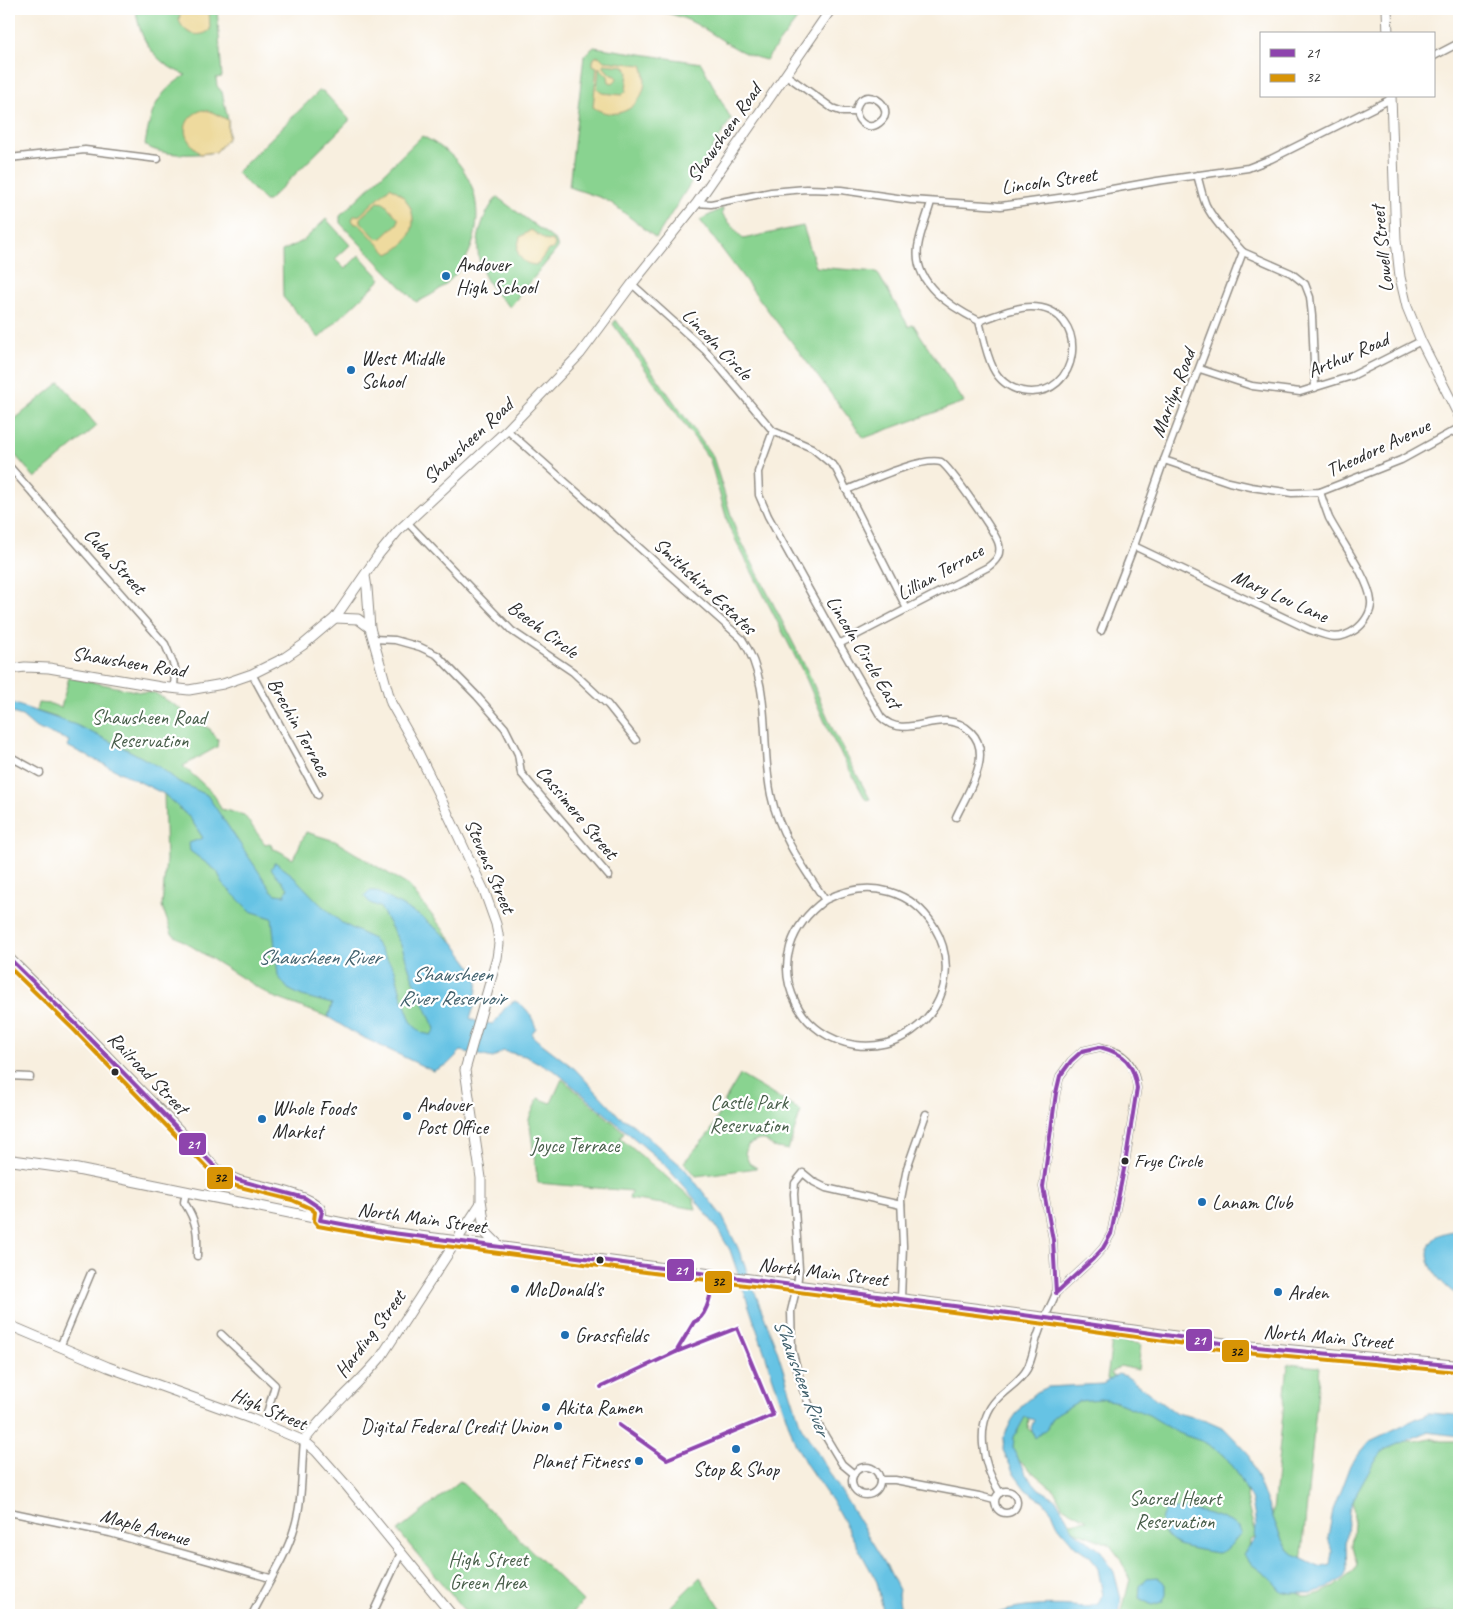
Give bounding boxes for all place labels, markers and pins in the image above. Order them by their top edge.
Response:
place label: Andover High School [456,252,540,300]
marker: Andover High School [440,270,452,282]
place label: West Middle School [361,346,446,394]
marker: West Middle School [345,364,357,376]
unlabelled marker [110,1067,120,1077]
place label: Andover Post Office [417,1092,489,1140]
place label: Whole Foods Market [272,1096,358,1144]
marker: Andover Post Office [401,1110,413,1122]
marker: Whole Foods Market [256,1113,268,1125]
place label: Frye Circle [1134,1149,1204,1173]
marker: Frye Circle [1120,1156,1130,1166]
place label: Lanam Club [1212,1190,1294,1215]
marker: Lanam Club [1196,1196,1208,1208]
unlabelled marker [595,1255,605,1265]
place label: McDonald's [525,1277,605,1302]
place label: Arden [1288,1280,1329,1305]
marker: McDonald's [509,1283,521,1295]
marker: Arden [1272,1286,1284,1298]
place label: Grassfields [575,1323,650,1348]
marker: Grassfields [559,1329,571,1341]
place label: Akita Ramen [556,1395,643,1420]
marker: Akita Ramen [540,1401,552,1413]
place label: Digital Federal Credit Union [361,1414,549,1439]
marker: Digital Federal Credit Union [552,1420,564,1432]
marker: Stop & Shop [730,1443,742,1455]
place label: Planet Fitness [532,1449,631,1474]
marker: Planet Fitness [633,1455,645,1467]
place label: Stop & Shop [693,1457,781,1482]

